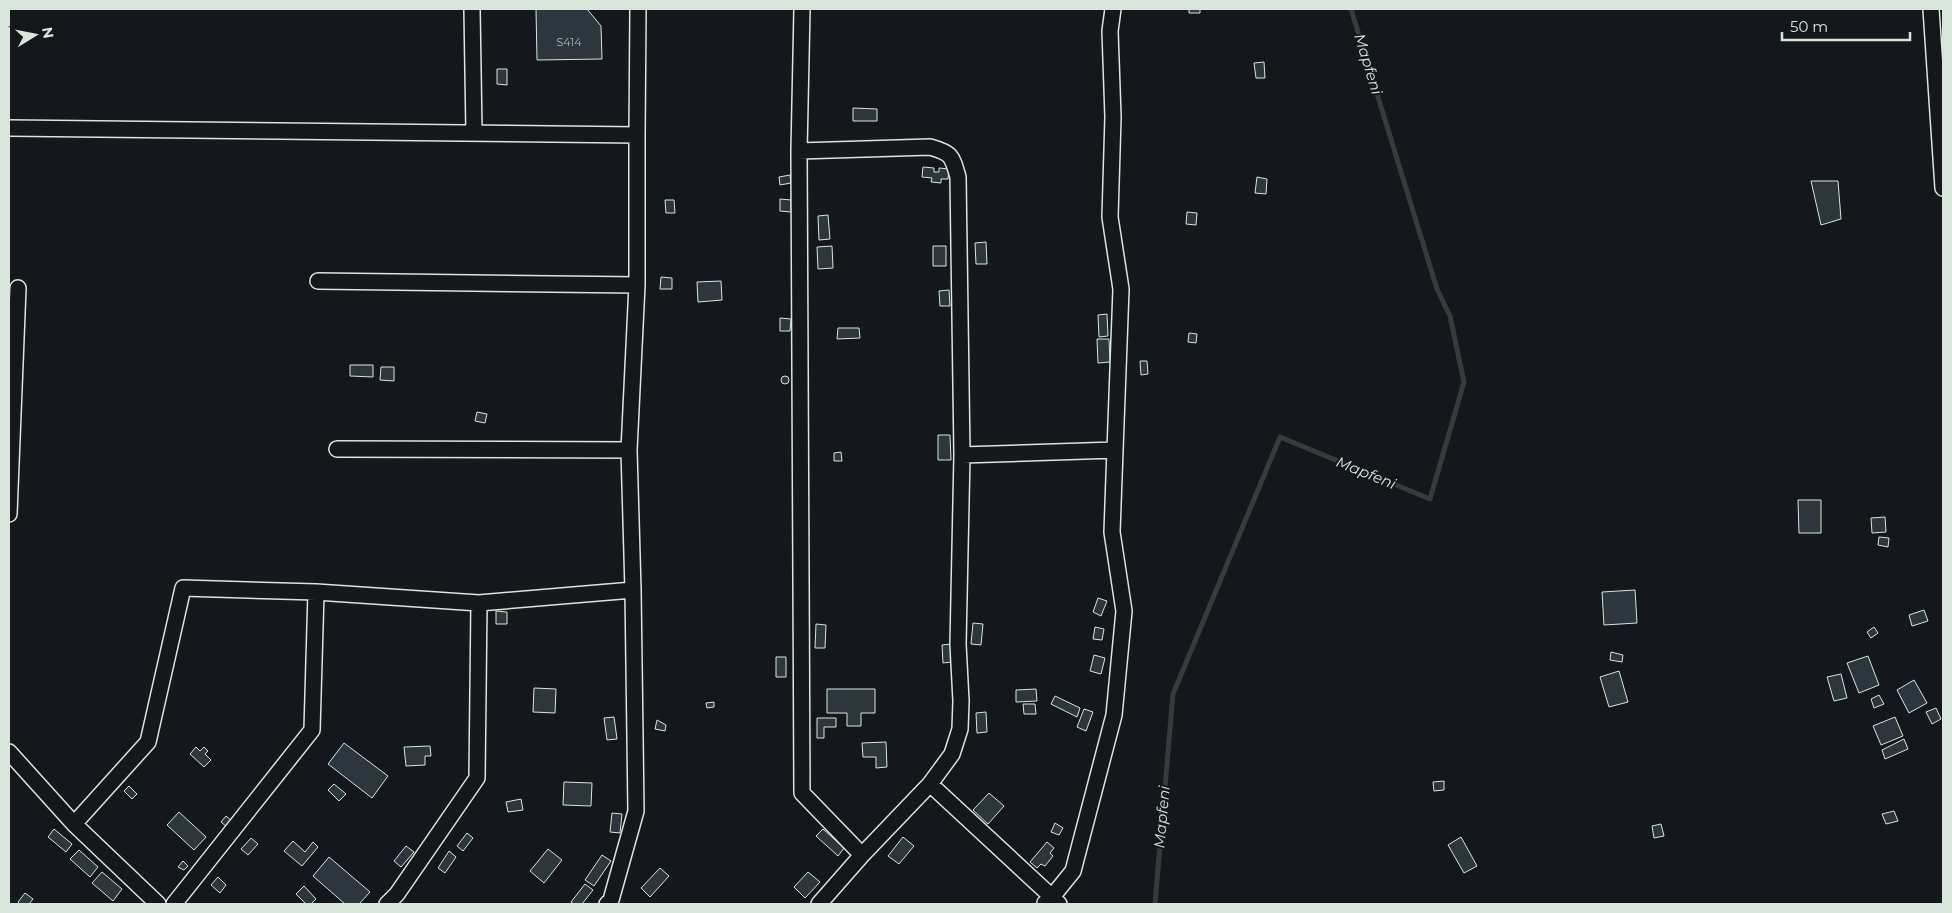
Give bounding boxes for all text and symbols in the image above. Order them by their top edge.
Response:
north arrow [10,10,60,60]
scale bar [1782,10,1910,42]
text: 50 m [1790,17,1828,36]
text: N [38,26,58,40]
water label: Mapfeni [1350,31,1387,98]
house number: S414 [556,35,582,49]
water label: Mapfeni [1333,452,1400,493]
water label: Mapfeni [1149,784,1174,849]

